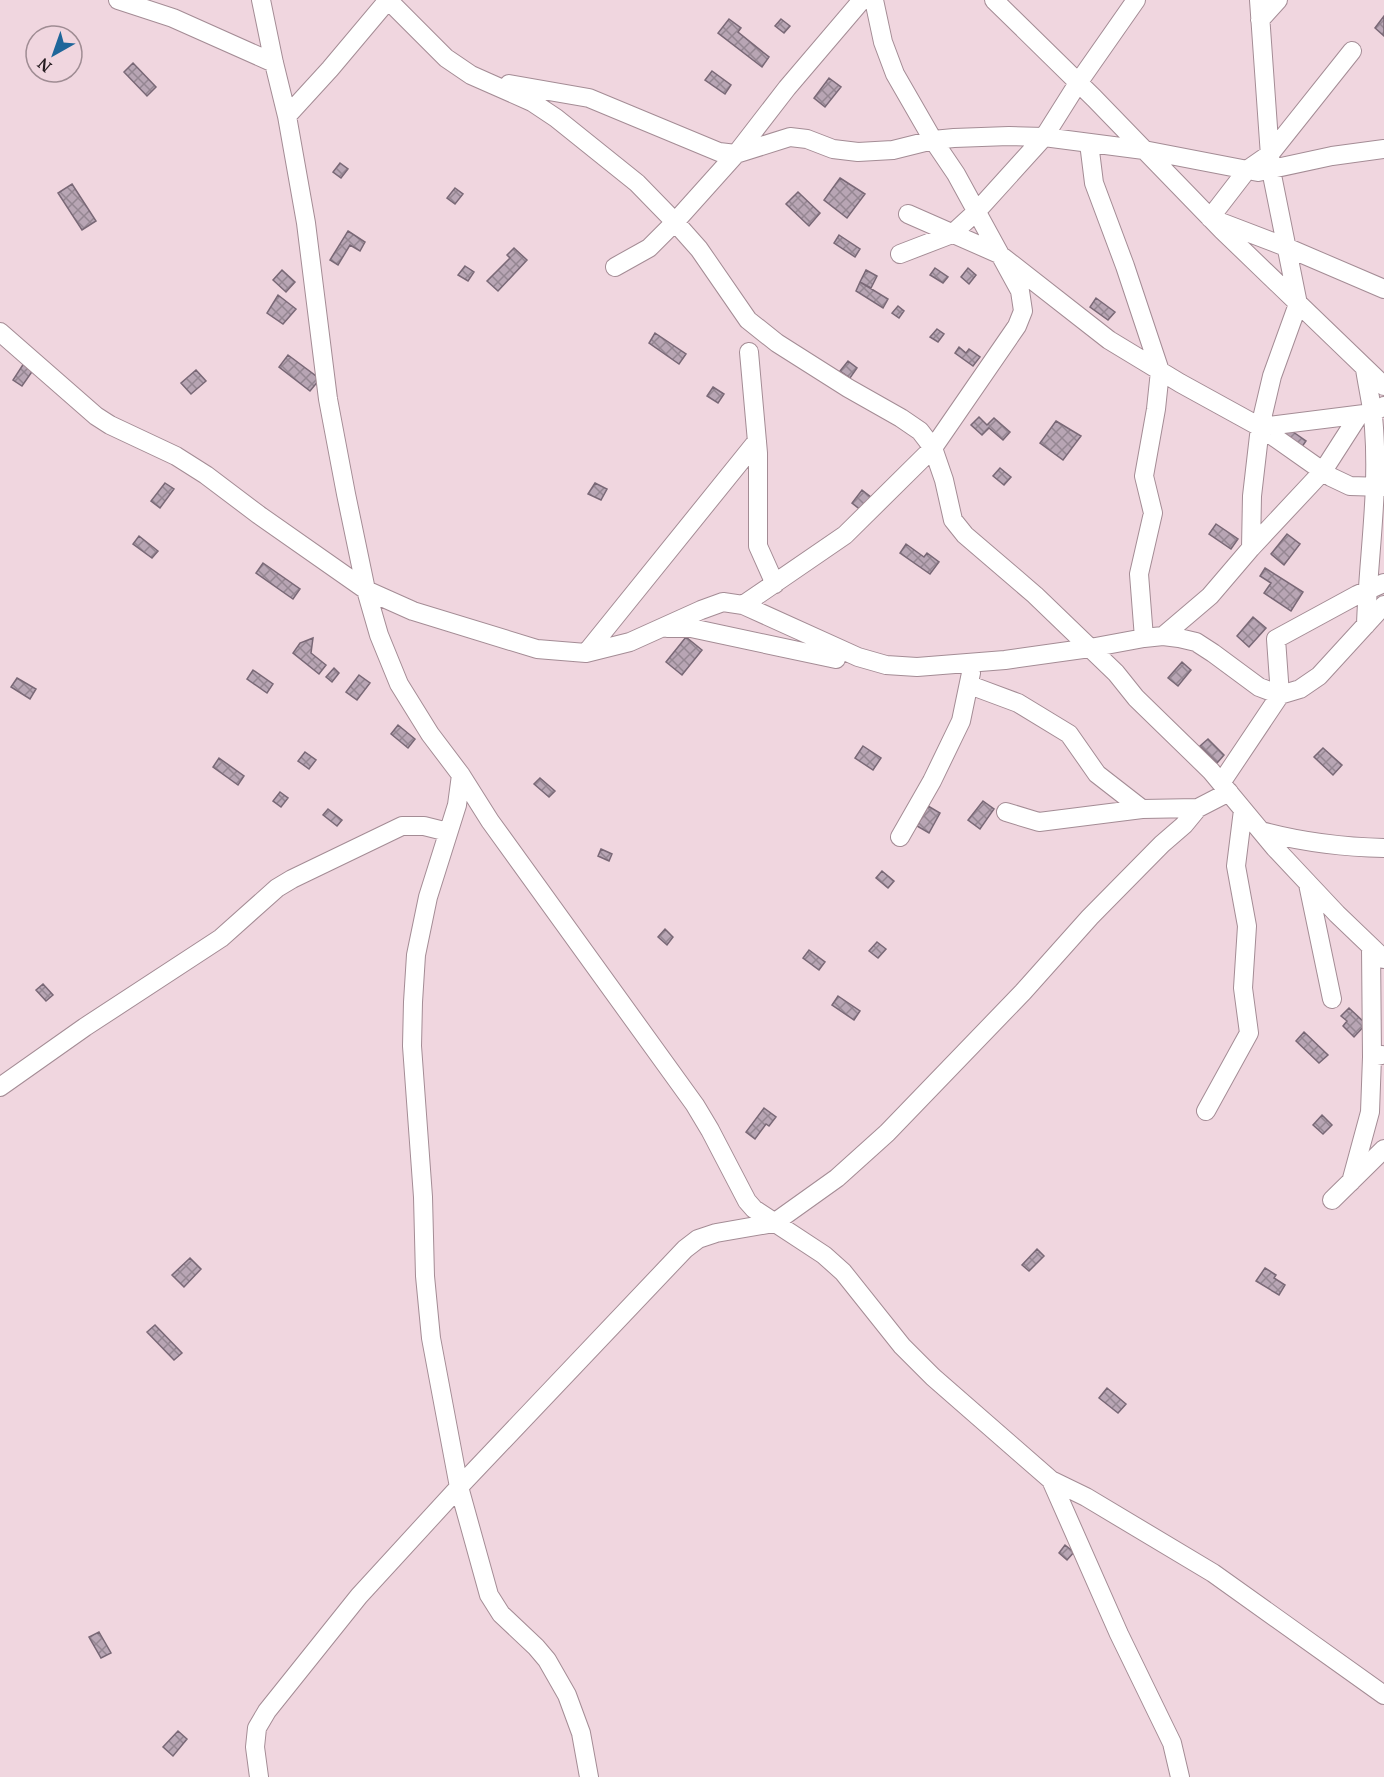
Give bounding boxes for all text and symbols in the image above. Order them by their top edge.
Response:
north arrow [24,24,84,84]
text: N [33,53,56,78]

